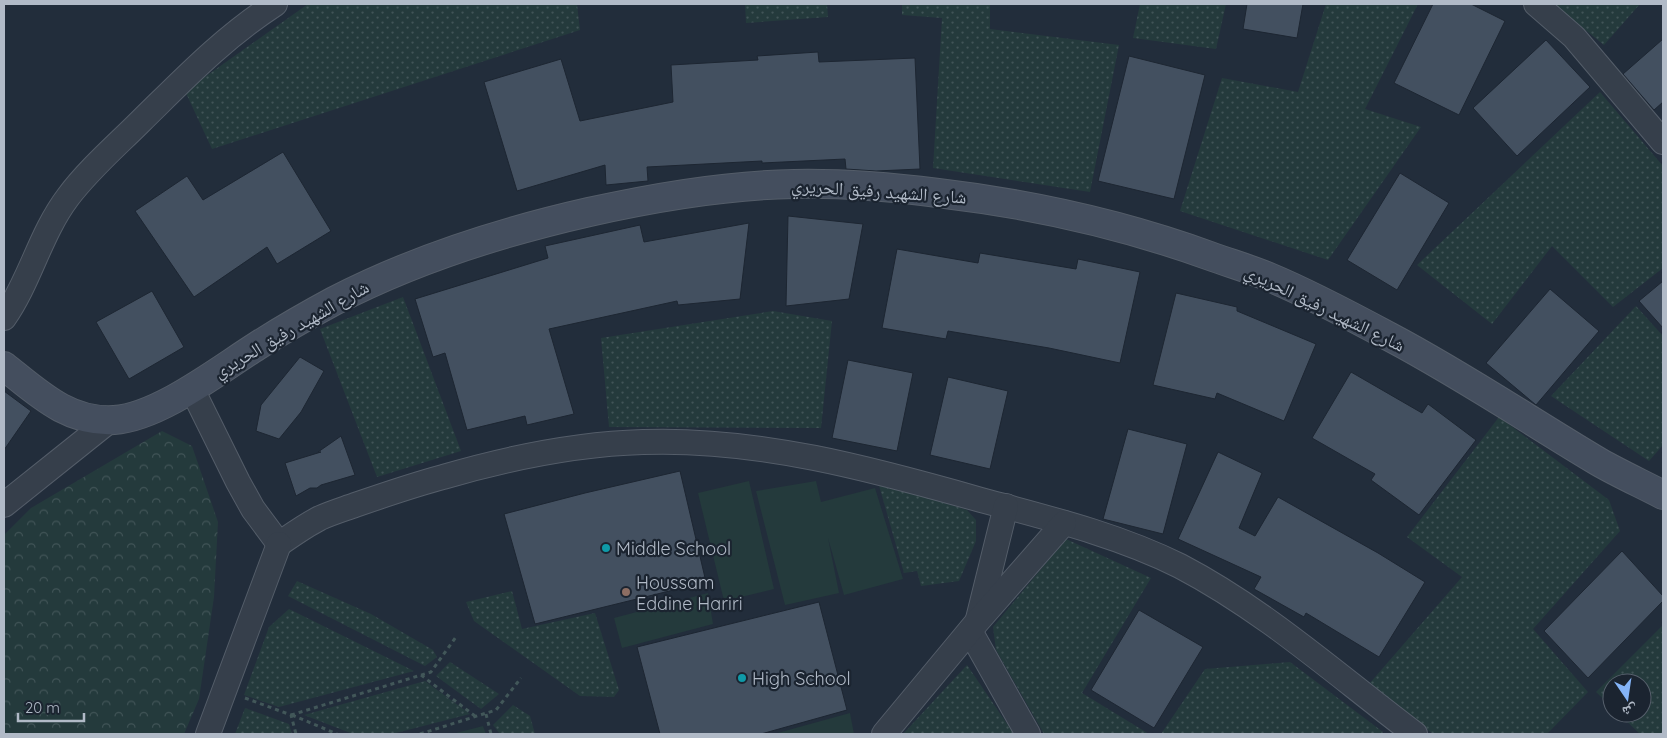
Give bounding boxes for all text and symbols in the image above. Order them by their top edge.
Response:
street label: شارع الشهيد رفيق الحريري [790,173,967,212]
street label: شارع الشهيد رفيق الحريري [1240,259,1409,360]
street label: شارع الشهيد رفيق الحريري [209,275,374,386]
place label: Middle School [616,537,731,560]
marker: Middle School [600,542,612,554]
place label: Houssam Eddine Hariri [636,571,743,615]
marker: Houssam Eddine Hariri [620,586,632,598]
place label: High School [752,667,851,690]
marker: High School [736,672,748,684]
north arrow [1602,673,1652,723]
scale bar [18,690,84,722]
text: 20 m [25,698,60,717]
text: ش [1621,700,1639,721]

